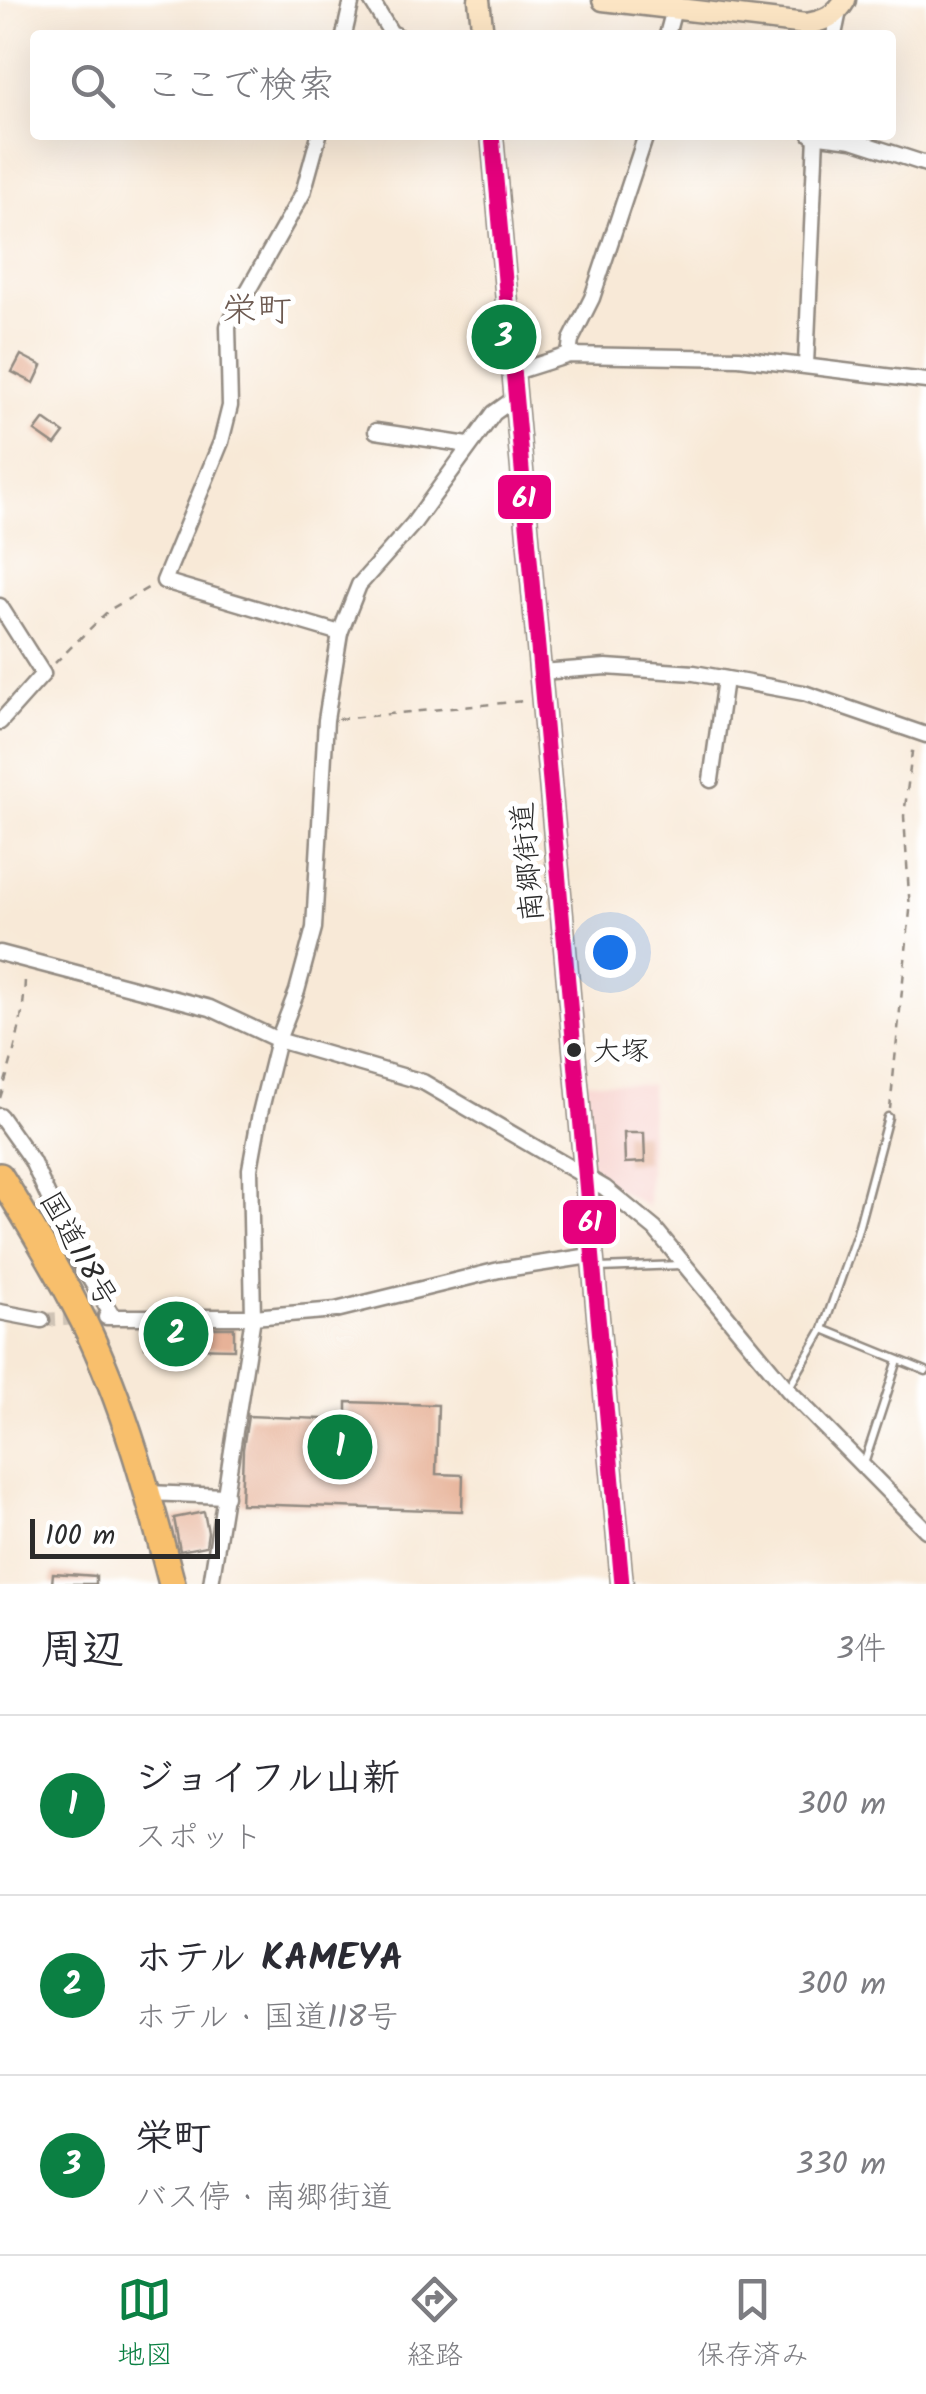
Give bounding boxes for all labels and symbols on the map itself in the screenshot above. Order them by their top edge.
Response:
district label: 栄町 [222,284,292,340]
pin: 3 [472,300,536,374]
line badge: 61 [496,473,553,521]
text: 61 [512,477,536,522]
street label: 南郷街道 [500,800,558,924]
your location [585,927,636,978]
place label: 大塚 [593,1030,649,1075]
marker: 大塚 [564,1040,584,1060]
street label: 国道118号 [25,1183,129,1317]
line badge: 61 [561,1198,618,1246]
text: 61 [578,1201,602,1246]
pin: 2 [144,1296,208,1372]
pin: 1 [308,1410,372,1484]
scale bar [30,1514,220,1558]

